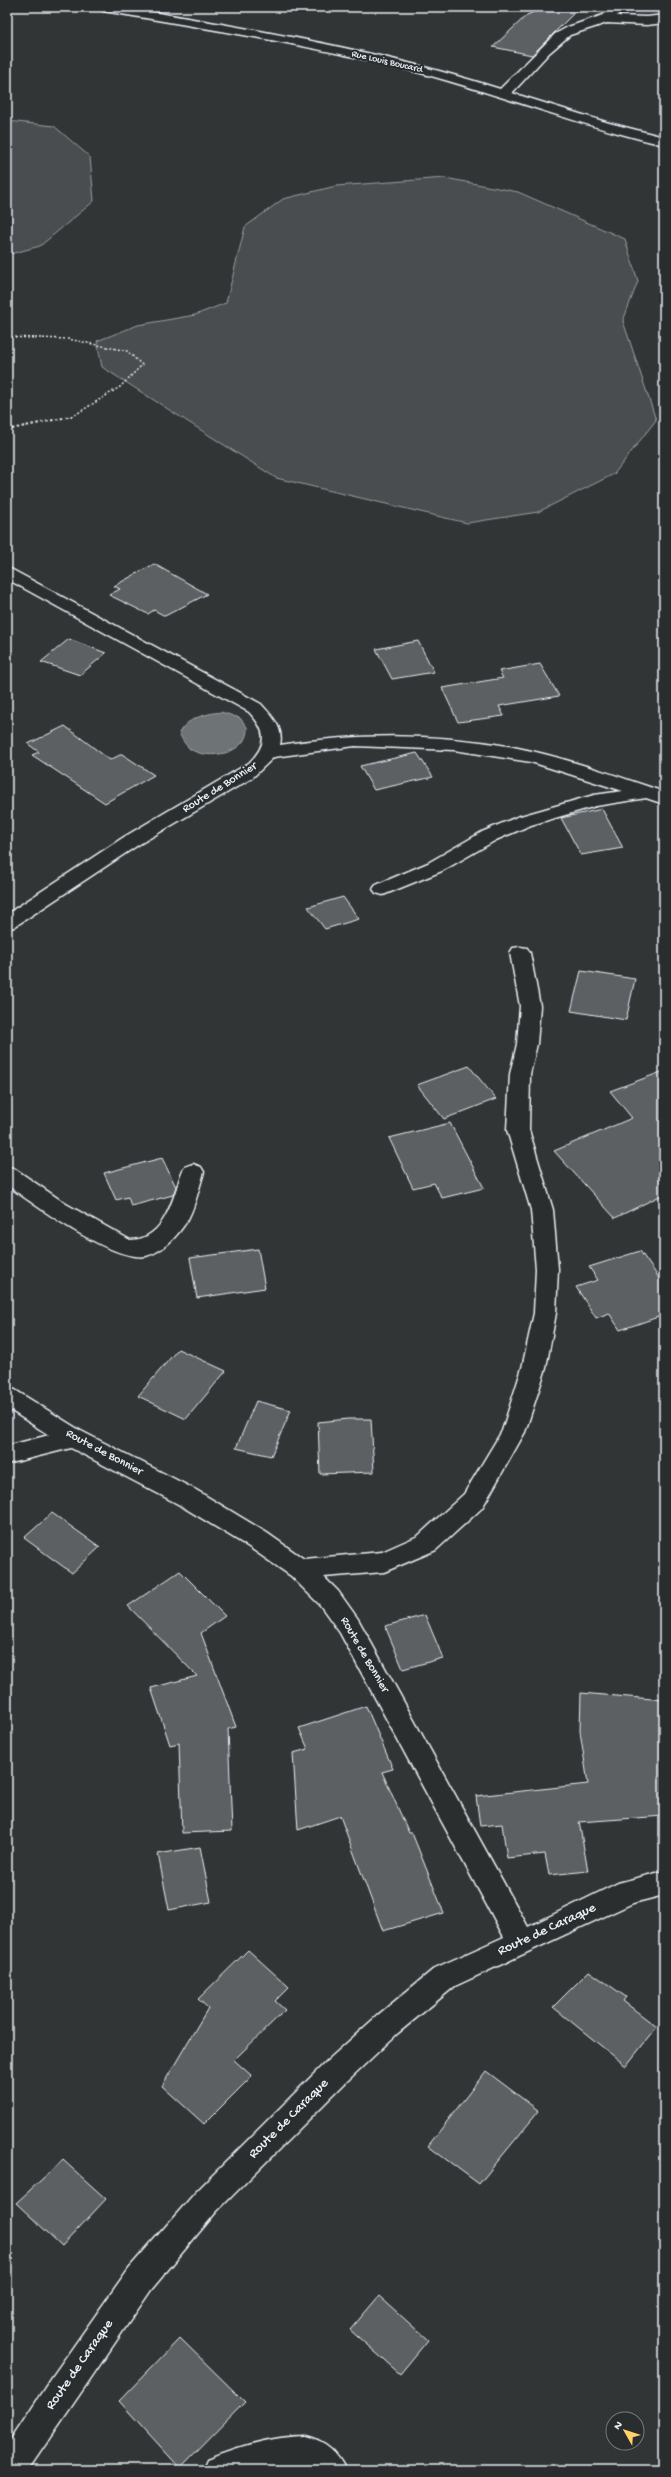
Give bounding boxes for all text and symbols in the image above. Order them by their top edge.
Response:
street label: Rue Louis Boucard [350,48,425,76]
street label: Route de Bonnier [180,759,261,816]
street label: Route de Bonnier [63,1427,146,1480]
street label: Route de Bonnier [337,1615,392,1697]
street label: Route de Caraque [495,1899,600,1960]
street label: Route de Caraque [245,2075,333,2163]
street label: Route de Caraque [43,2316,118,2413]
north arrow [605,2411,645,2451]
text: N [612,2419,626,2433]

